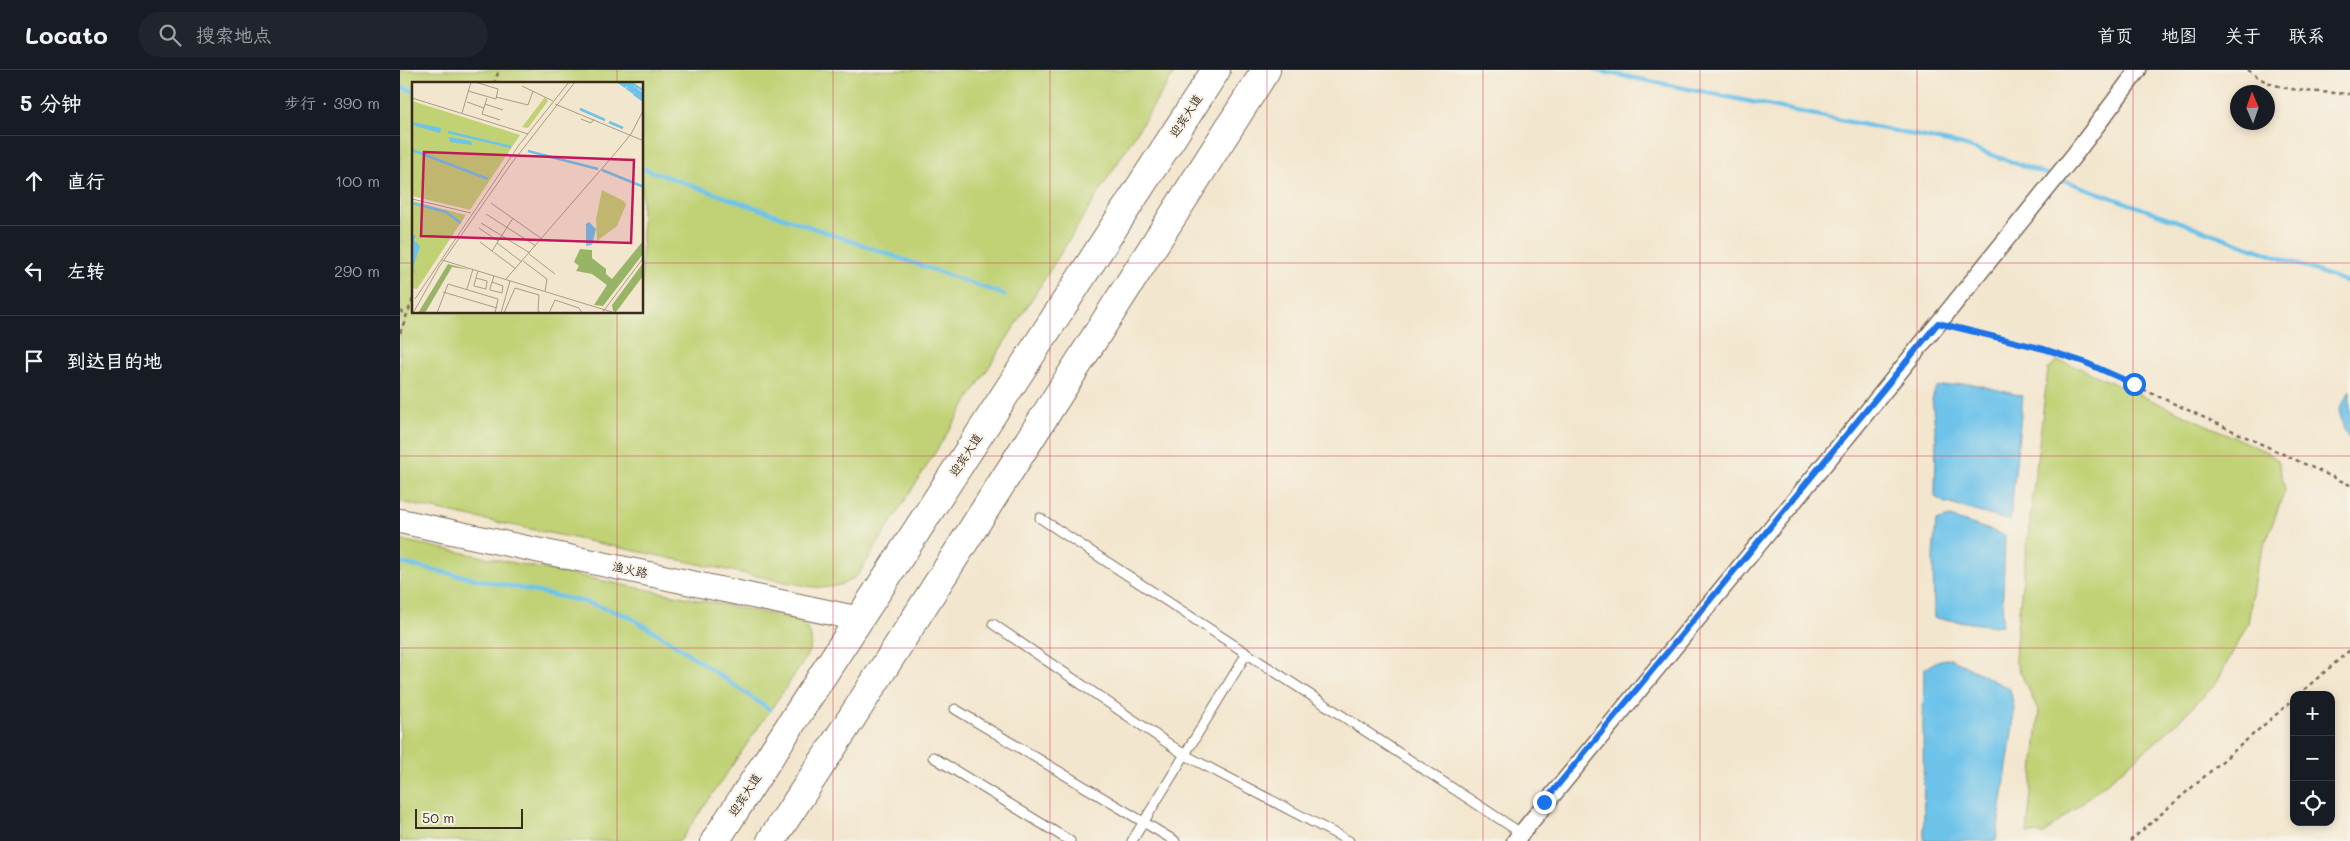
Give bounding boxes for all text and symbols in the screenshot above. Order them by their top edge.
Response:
search box [138,12,488,57]
text: Locato [25,19,108,50]
icon: search [156,21,184,49]
text: 搜索地点 [196,22,272,47]
text: 首页 [2097,23,2133,47]
text: 地图 [2161,23,2197,47]
text: 关于 [2225,23,2261,47]
text: 联系 [2289,23,2325,47]
inset map [412,82,644,314]
north arrow [2230,85,2275,130]
text: 5 分钟 [20,89,82,116]
street label: 迎宾大道 [1165,91,1205,140]
text: 步行 · 390 m [284,92,380,113]
icon: ahead [20,167,48,195]
text: 直行 [67,168,105,193]
text: 100 m [335,170,380,191]
icon: left [20,257,48,285]
text: 左转 [67,258,105,283]
text: 290 m [334,260,380,281]
icon: arrive [20,347,48,375]
text: 到达目的地 [67,348,162,373]
route start [2123,373,2146,396]
street label: 迎宾大道 [945,430,985,479]
street label: 渔火路 [611,557,649,581]
map controls [2290,691,2335,826]
button: + [2290,691,2335,736]
button: − [2290,736,2335,781]
street label: 迎宾大道 [724,770,764,819]
button: locate [2290,781,2335,826]
route end [1533,791,1556,814]
scale bar [415,806,522,829]
text: 50 m [422,808,454,827]

